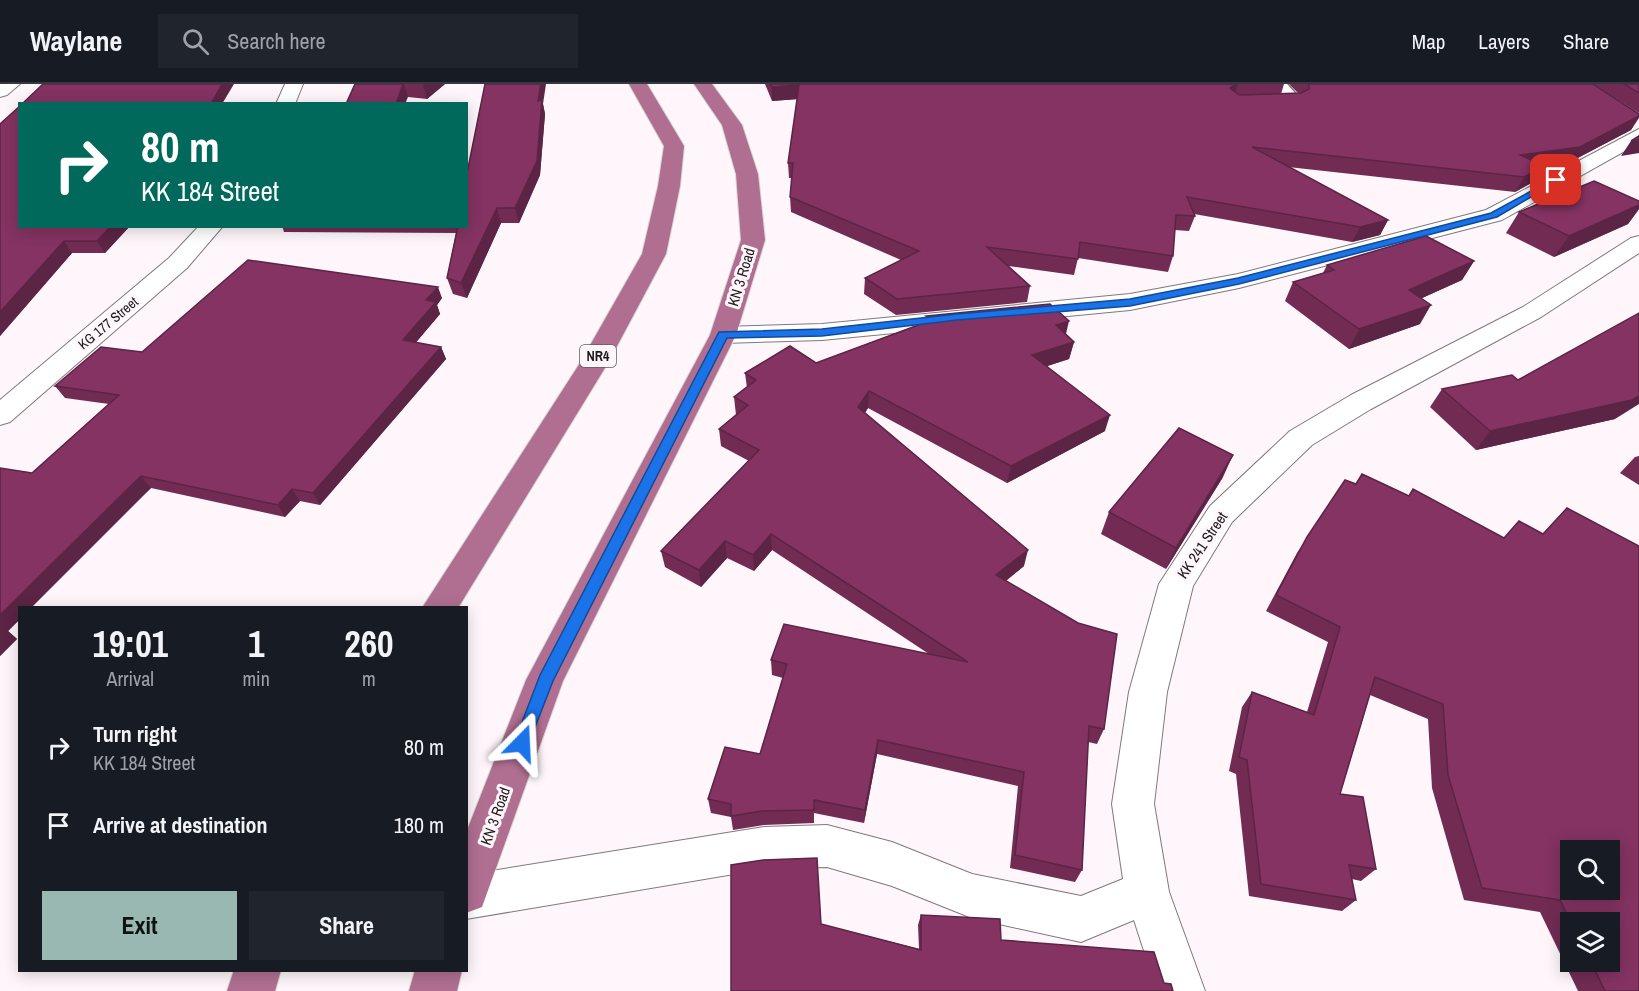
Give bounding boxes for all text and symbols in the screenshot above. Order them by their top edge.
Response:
search box [158,14,578,68]
text: Waylane [30,22,122,60]
icon: search [179,25,212,58]
text: Search here [227,26,326,56]
text: Map [1412,27,1445,56]
text: Layers [1478,27,1530,56]
text: Share [1563,27,1609,56]
text: 80 m [141,119,220,175]
icon: right [42,126,120,204]
pin [1530,154,1581,205]
icon: arrive [1539,163,1572,196]
text: KK 184 Street [141,173,279,209]
street label: KN 3 Road [722,245,760,309]
street label: KG 177 Street [74,293,142,353]
road number: NR4 [580,345,616,367]
street label: KK 241 Street [1172,507,1232,583]
text: 19:01 [92,620,168,668]
text: 1 [248,620,264,668]
text: 260 [344,620,394,668]
text: Arrival [107,665,154,692]
text: min [242,665,270,692]
text: m [362,665,376,692]
position arrow [490,711,554,775]
text: Turn right [93,719,177,749]
icon: right [42,731,75,764]
text: 80 m [404,732,444,762]
text: KK 184 Street [93,749,195,776]
street label: KN 3 Road [475,784,515,848]
icon: arrive [42,809,75,842]
text: Arrive at destination [93,810,267,840]
text: 180 m [394,810,444,840]
map controls [1560,840,1620,972]
button: search [1560,840,1620,900]
button: Exit [42,891,237,960]
button: Share [249,891,444,960]
button: layers [1560,912,1620,972]

